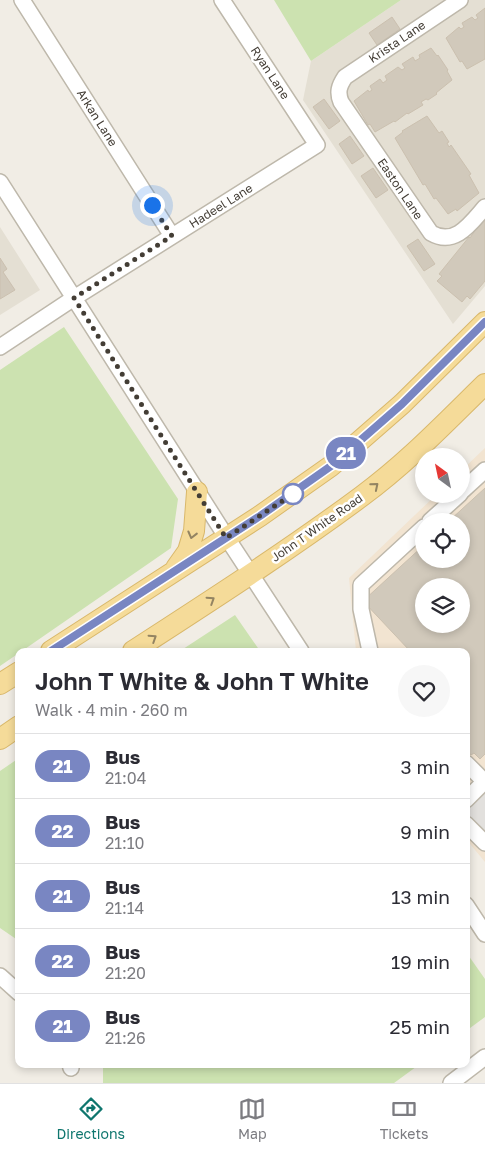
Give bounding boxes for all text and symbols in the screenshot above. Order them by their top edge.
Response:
street label: Krista Lane [365,17,428,66]
street label: Ryan Lane [248,44,293,102]
street label: Arkan Lane [74,86,121,149]
street label: Easton Lane [374,155,426,222]
street label: Hadeel Lane [186,180,255,231]
your location [140,193,165,218]
line badge: 21 [324,437,368,469]
text: 21 [336,442,356,464]
north arrow [415,448,470,502]
map controls [415,448,470,633]
one-way arrow [370,482,379,491]
unlabelled marker [282,483,304,505]
street label: John T White Road [268,490,365,565]
button: locate [415,513,470,568]
one-way arrow [187,530,198,539]
button: layers [415,578,470,633]
one-way arrow [205,597,215,606]
one-way arrow [147,635,156,645]
button: heart [398,665,450,717]
text: John T White & John T White [35,666,369,695]
text: Walk · 4 min · 260 m [35,700,188,720]
text: Bus [105,745,140,768]
text: 21 [52,755,73,777]
text: 3 min [401,755,450,778]
text: 21:04 [105,768,147,788]
text: Bus [105,810,140,833]
text: 22 [52,820,73,842]
text: 9 min [400,820,450,843]
text: 21:10 [105,833,145,853]
text: Bus [105,875,140,898]
text: 21 [52,885,73,907]
text: 13 min [391,885,450,908]
text: 21:14 [105,898,144,918]
text: Bus [105,940,140,963]
text: 22 [52,950,73,972]
text: 19 min [391,950,450,973]
text: 21:20 [105,963,146,983]
text: Bus [105,1005,140,1028]
text: 21 [52,1015,73,1037]
text: 25 min [390,1015,450,1038]
text: 21:26 [105,1028,146,1048]
tab: Directions [57,1095,125,1142]
tab: Map [238,1095,267,1142]
tab: Tickets [380,1095,428,1142]

